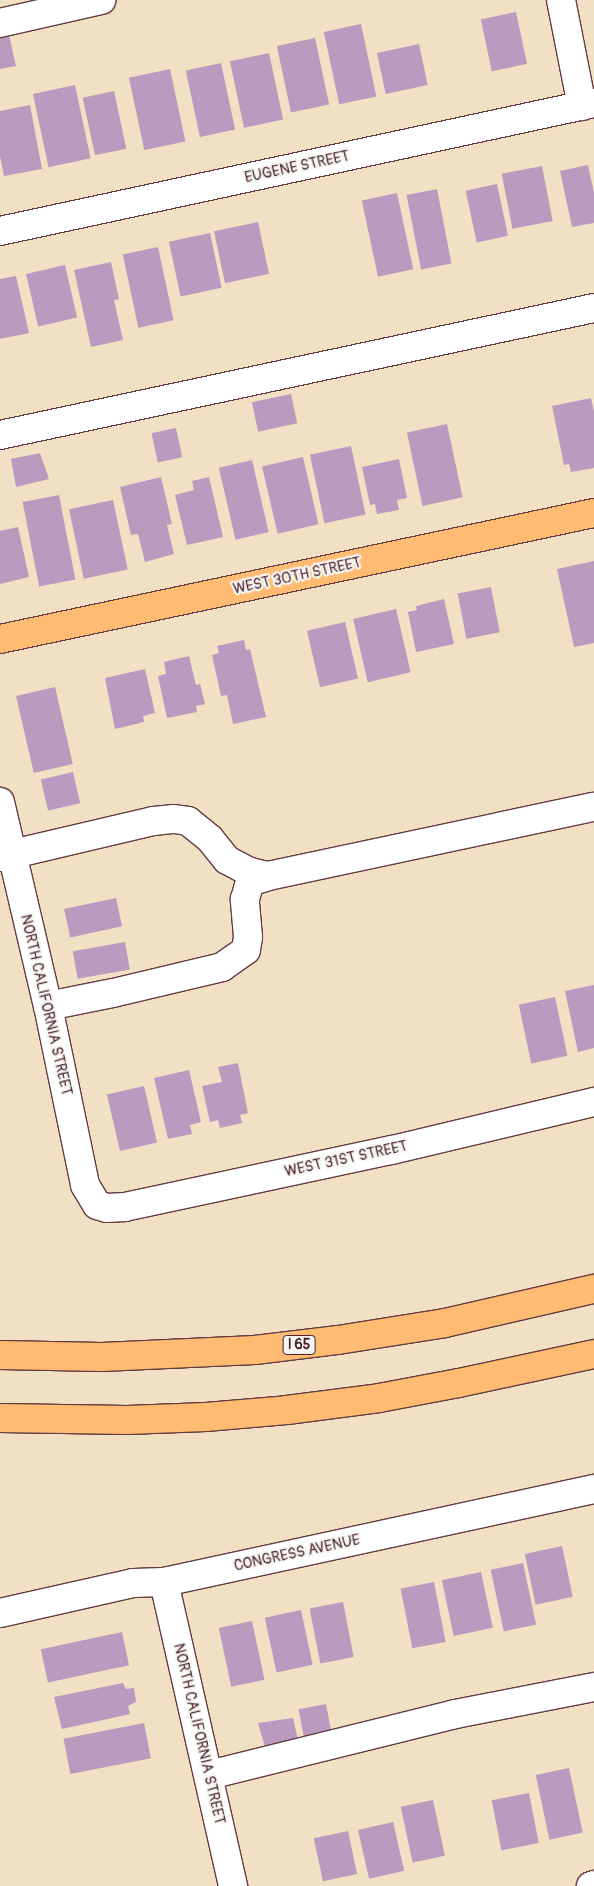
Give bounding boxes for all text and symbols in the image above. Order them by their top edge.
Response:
street label: EUGENE STREET [243,147,351,187]
street label: WEST 30TH STREET [231,554,363,598]
street label: NORTH CALIFORNIA STREET [16,913,76,1097]
street label: WEST 31ST STREET [283,1137,409,1181]
road number: I 65 [282,1334,316,1356]
street label: CONGRESS AVENUE [232,1531,362,1575]
street label: NORTH CALIFORNIA STREET [169,1642,229,1826]

